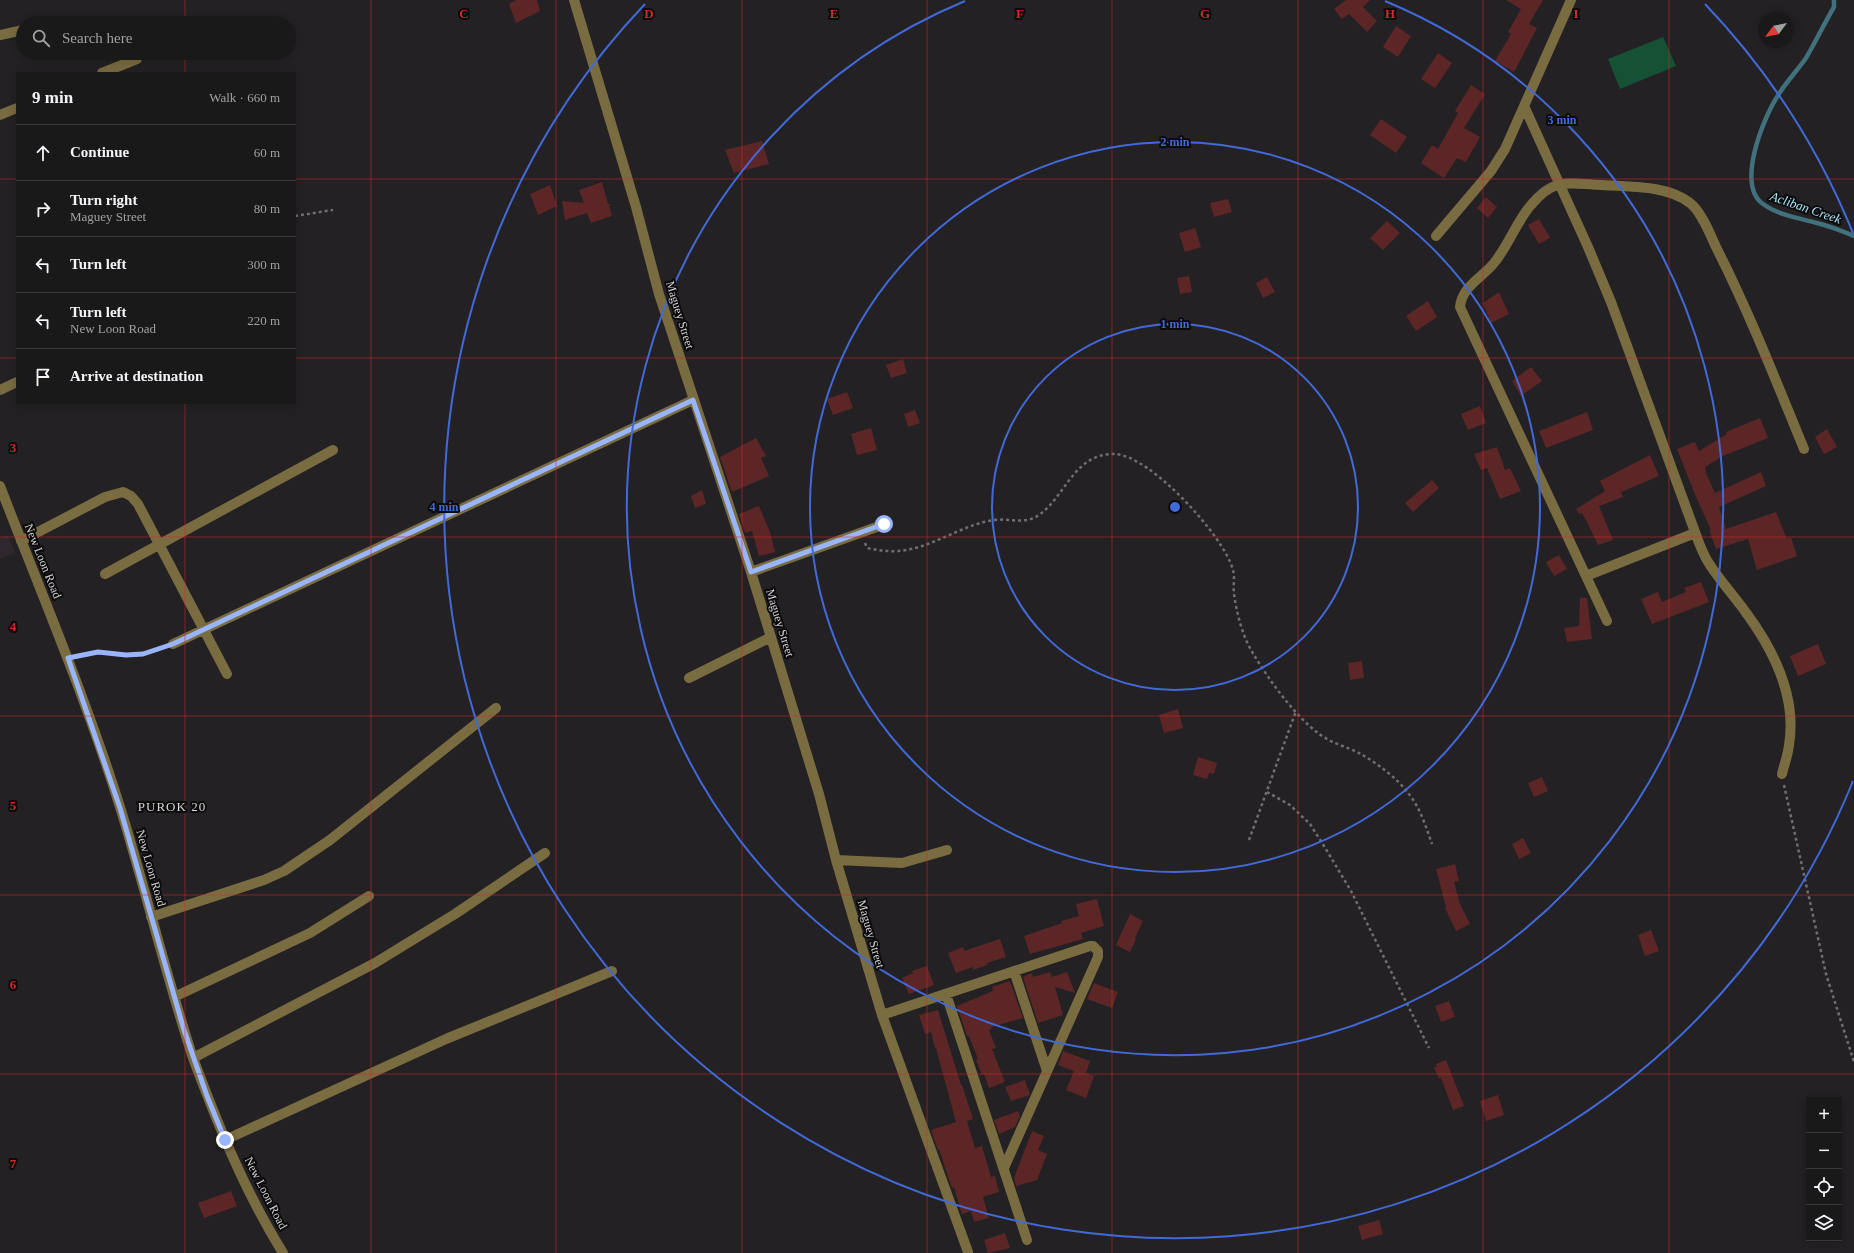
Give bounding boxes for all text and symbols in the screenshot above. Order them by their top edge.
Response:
text: C [459,6,469,21]
text: D [644,6,654,21]
text: E [830,6,838,21]
text: F [1016,6,1024,21]
text: G [1200,6,1210,21]
text: H [1385,6,1395,21]
text: I [1573,6,1579,21]
north arrow [1758,12,1794,48]
search box [16,16,296,60]
icon: search [30,27,52,49]
text: Search here [62,30,132,46]
text: 9 min [32,88,73,107]
text: Walk · 660 m [209,90,280,105]
text: 3 min [1547,113,1577,127]
text: 2 min [1160,135,1190,149]
icon: ahead [32,142,54,164]
text: Continue [70,144,129,160]
text: 60 m [254,145,280,160]
water label: Acliban Creek [1767,188,1844,227]
text: Turn right [70,192,137,208]
icon: right [32,198,54,220]
text: 80 m [254,201,280,216]
text: Maguey Street [70,209,146,224]
icon: left [32,254,54,276]
text: Turn left [70,256,127,272]
text: 300 m [247,257,280,272]
street label: Maguey Street [663,279,697,351]
text: Turn left [70,304,127,320]
icon: left [32,310,54,332]
text: 220 m [247,313,280,328]
text: 1 min [1160,317,1190,331]
text: New Loon Road [70,321,156,336]
icon: arrive [32,366,54,388]
text: Arrive at destination [70,368,203,384]
text: 3 [10,440,17,455]
text: 4 min [429,500,459,514]
centre of rings [1168,500,1182,514]
route start [875,515,893,533]
street label: New Loon Road [22,522,64,600]
street label: Maguey Street [763,587,797,659]
text: 4 [10,619,17,634]
text: 5 [10,798,17,813]
district label: PUROK 20 [138,799,206,814]
street label: New Loon Road [133,828,169,908]
street label: Maguey Street [855,898,888,970]
text: 6 [10,977,17,992]
map controls [1806,1097,1842,1241]
button: + [1806,1097,1842,1133]
route end [216,1131,234,1149]
button: − [1806,1133,1842,1169]
street label: New Loon Road [242,1154,290,1232]
text: 7 [10,1156,17,1171]
button: locate [1806,1169,1842,1205]
button: layers [1806,1205,1842,1241]

